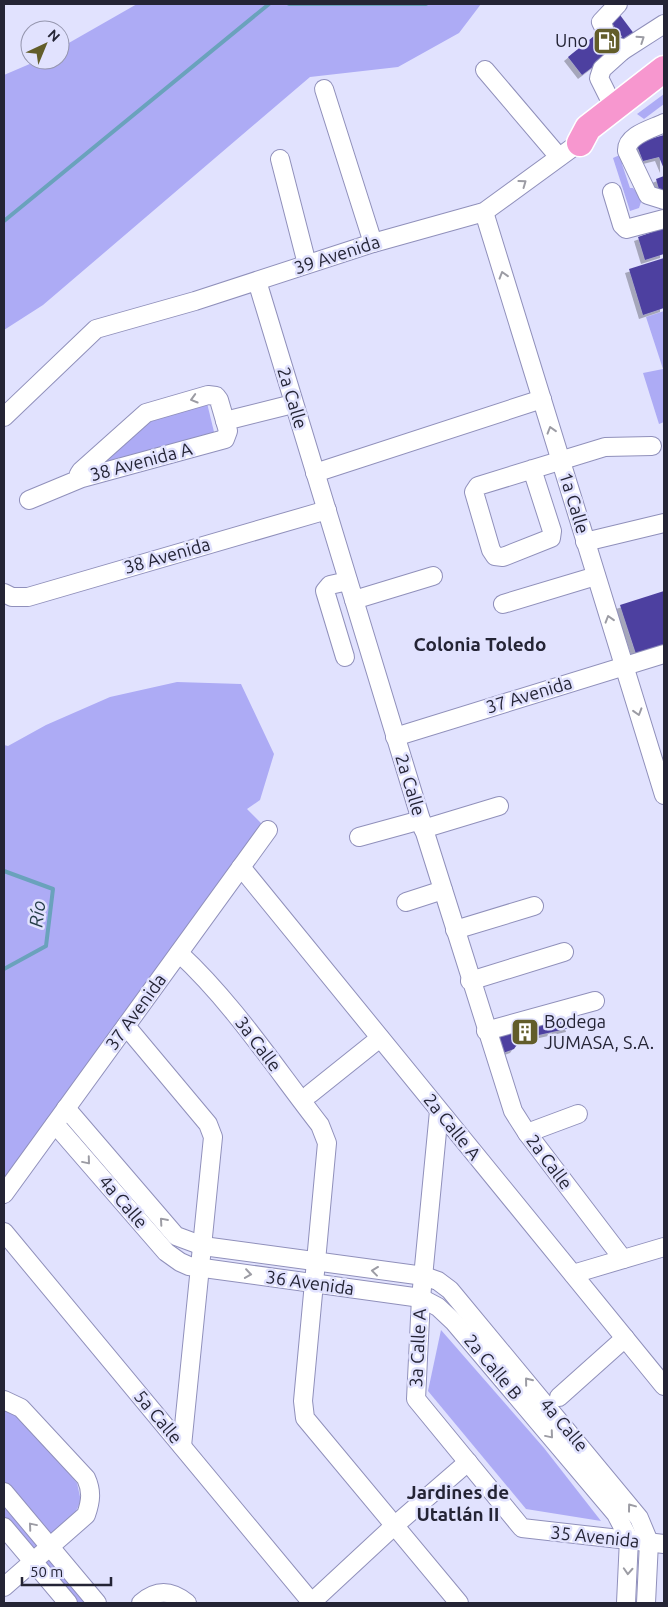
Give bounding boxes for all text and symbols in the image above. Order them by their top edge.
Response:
north arrow [20,20,70,70]
text: N [45,26,63,45]
fuel station icon: Uno [592,26,622,56]
place label: Uno [555,30,588,50]
one-way arrow [635,36,645,45]
one-way arrow [517,180,527,189]
street label: 39 Avenida [291,231,382,277]
one-way arrow [499,271,509,279]
street label: 2a Calle [274,365,312,431]
one-way arrow [191,394,199,404]
one-way arrow [547,426,557,435]
street label: 38 Avenida A [88,438,194,484]
street label: 1a Calle [556,470,594,536]
street label: 38 Avenida [121,533,212,577]
one-way arrow [605,615,615,623]
district label: Colonia Toledo [414,633,546,655]
street label: 37 Avenida [483,671,574,717]
one-way arrow [633,707,643,716]
street label: 2a Calle [392,752,430,818]
water label: Río [24,899,50,929]
street label: 37 Avenida [101,970,169,1053]
place label: Bodega JUMASA, S.A. [544,1011,654,1052]
street label: 3a Calle [232,1012,286,1075]
building icon: Bodega JUMASA, S.A. [510,1017,540,1047]
street label: 2a Calle A [420,1089,486,1164]
street label: 2a Calle [523,1130,577,1193]
one-way arrow [81,1155,90,1164]
street label: 4a Calle [95,1171,152,1232]
one-way arrow [160,1217,169,1226]
street label: 36 Avenida [265,1266,356,1298]
one-way arrow [371,1266,380,1276]
one-way arrow [244,1269,252,1279]
street label: 3a Calle A [405,1308,429,1388]
street label: 2a Calle B [461,1330,527,1403]
one-way arrow [524,1378,533,1387]
street label: 5a Calle [131,1386,187,1447]
street label: 4a Calle [537,1394,593,1455]
one-way arrow [544,1429,553,1438]
district label: Jardines de Utatlán II [407,1481,509,1525]
one-way arrow [628,1503,637,1513]
street label: 35 Avenida [550,1521,640,1551]
one-way arrow [28,1522,37,1531]
scale bar [22,1554,111,1586]
text: 50 m [30,1563,63,1580]
one-way arrow [622,1568,633,1576]

